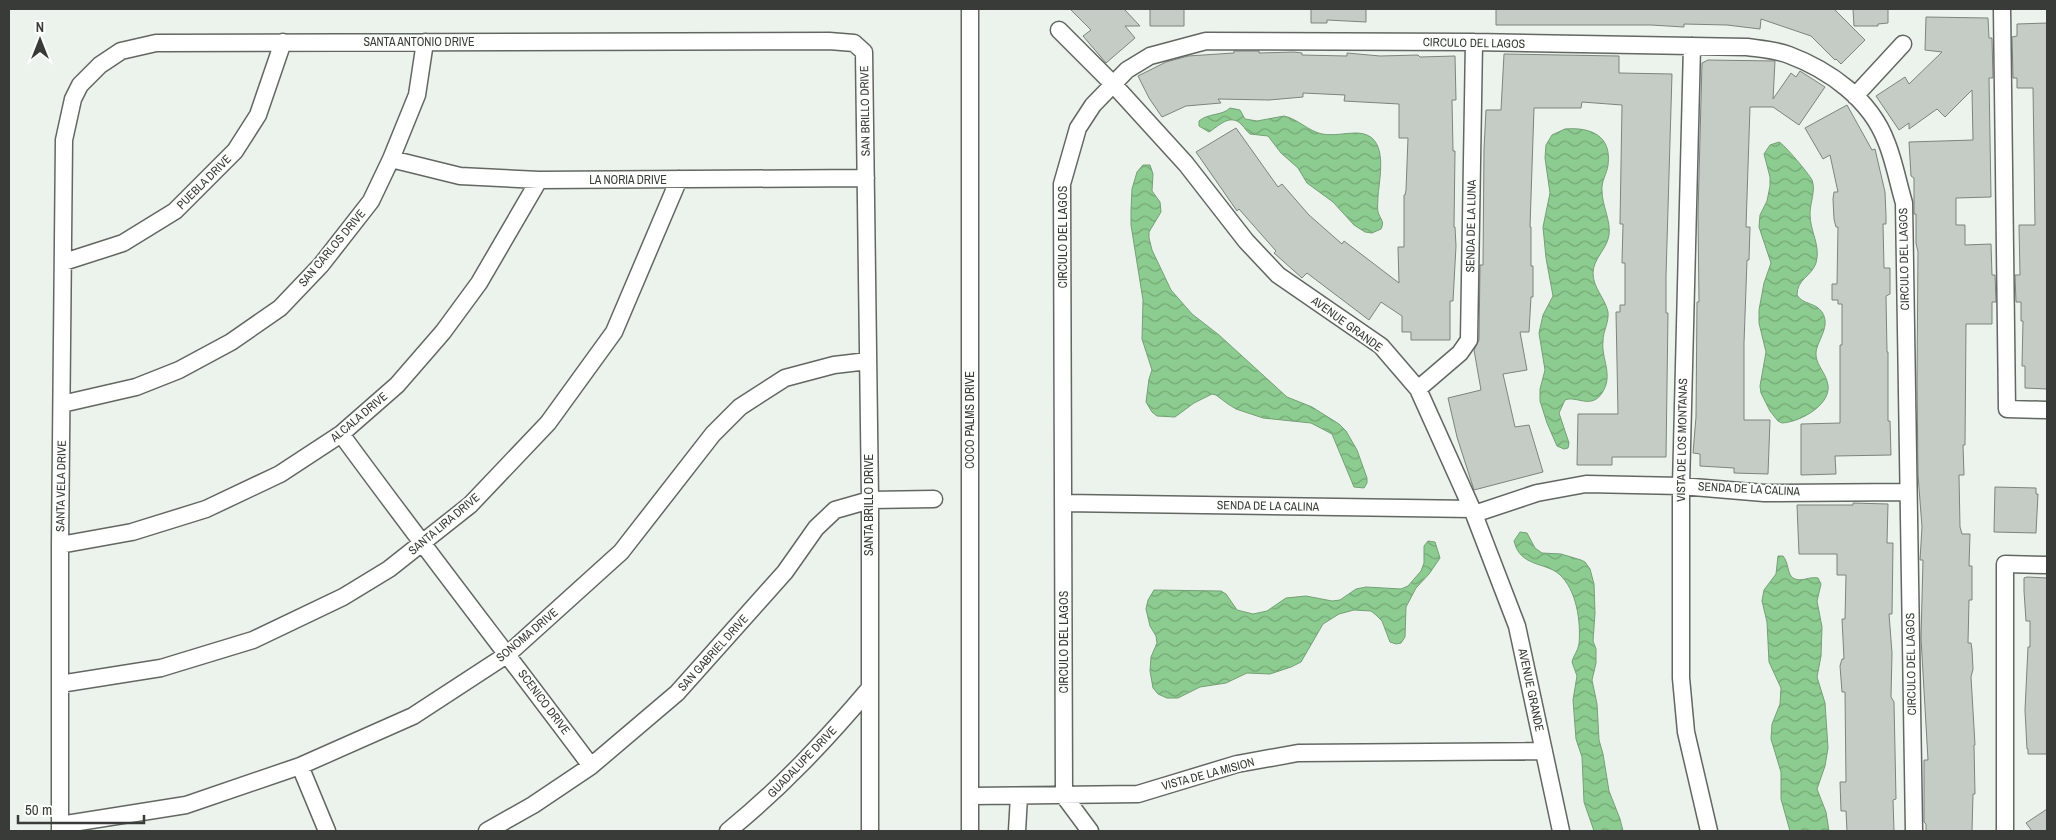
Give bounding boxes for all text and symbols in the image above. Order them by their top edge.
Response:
north arrow [15,15,65,65]
text: N [36,18,44,36]
street label: SANTA ANTONIO DRIVE [363,34,475,50]
street label: CIRCULO DEL LAGOS [1423,34,1526,52]
street label: SAN BRILLO DRIVE [856,65,874,157]
street label: PUEBLA DRIVE [173,151,235,213]
street label: LA NORIA DRIVE [589,172,667,188]
street label: SENDA DE LA LUNA [1462,179,1480,273]
street label: CIRCULO DEL LAGOS [1055,185,1071,288]
street label: SAN CARLOS DRIVE [295,206,369,290]
street label: CIRCULO DEL LAGOS [1895,207,1913,310]
street label: AVENUE GRANDE [1307,292,1386,355]
street label: COCO PALMS DRIVE [962,371,978,469]
street label: VISTA DE LOS MONTANAS [1673,378,1691,502]
street label: ALCALA DRIVE [326,388,391,446]
street label: SANTA VELA DRIVE [52,440,70,532]
street label: SANTA BRILLO DRIVE [861,454,877,556]
street label: SENDA DE LA CALINA [1698,478,1801,500]
street label: SANTA LIRA DRIVE [405,489,483,559]
street label: SENDA DE LA CALINA [1217,497,1320,515]
street label: CIRCULO DEL LAGOS [1056,590,1072,693]
street label: SONOMA DRIVE [493,604,561,666]
street label: SAN GABRIEL DRIVE [674,611,752,695]
street label: CIRCULO DEL LAGOS [1902,612,1920,715]
street label: AVENUE GRANDE [1514,646,1548,733]
street label: SCENICO DRIVE [514,666,574,738]
street label: GUADALUPE DRIVE [764,723,840,801]
street label: VISTA DE LA MISION [1160,754,1256,794]
scale bar [18,792,144,824]
text: 50 m [25,799,52,820]

